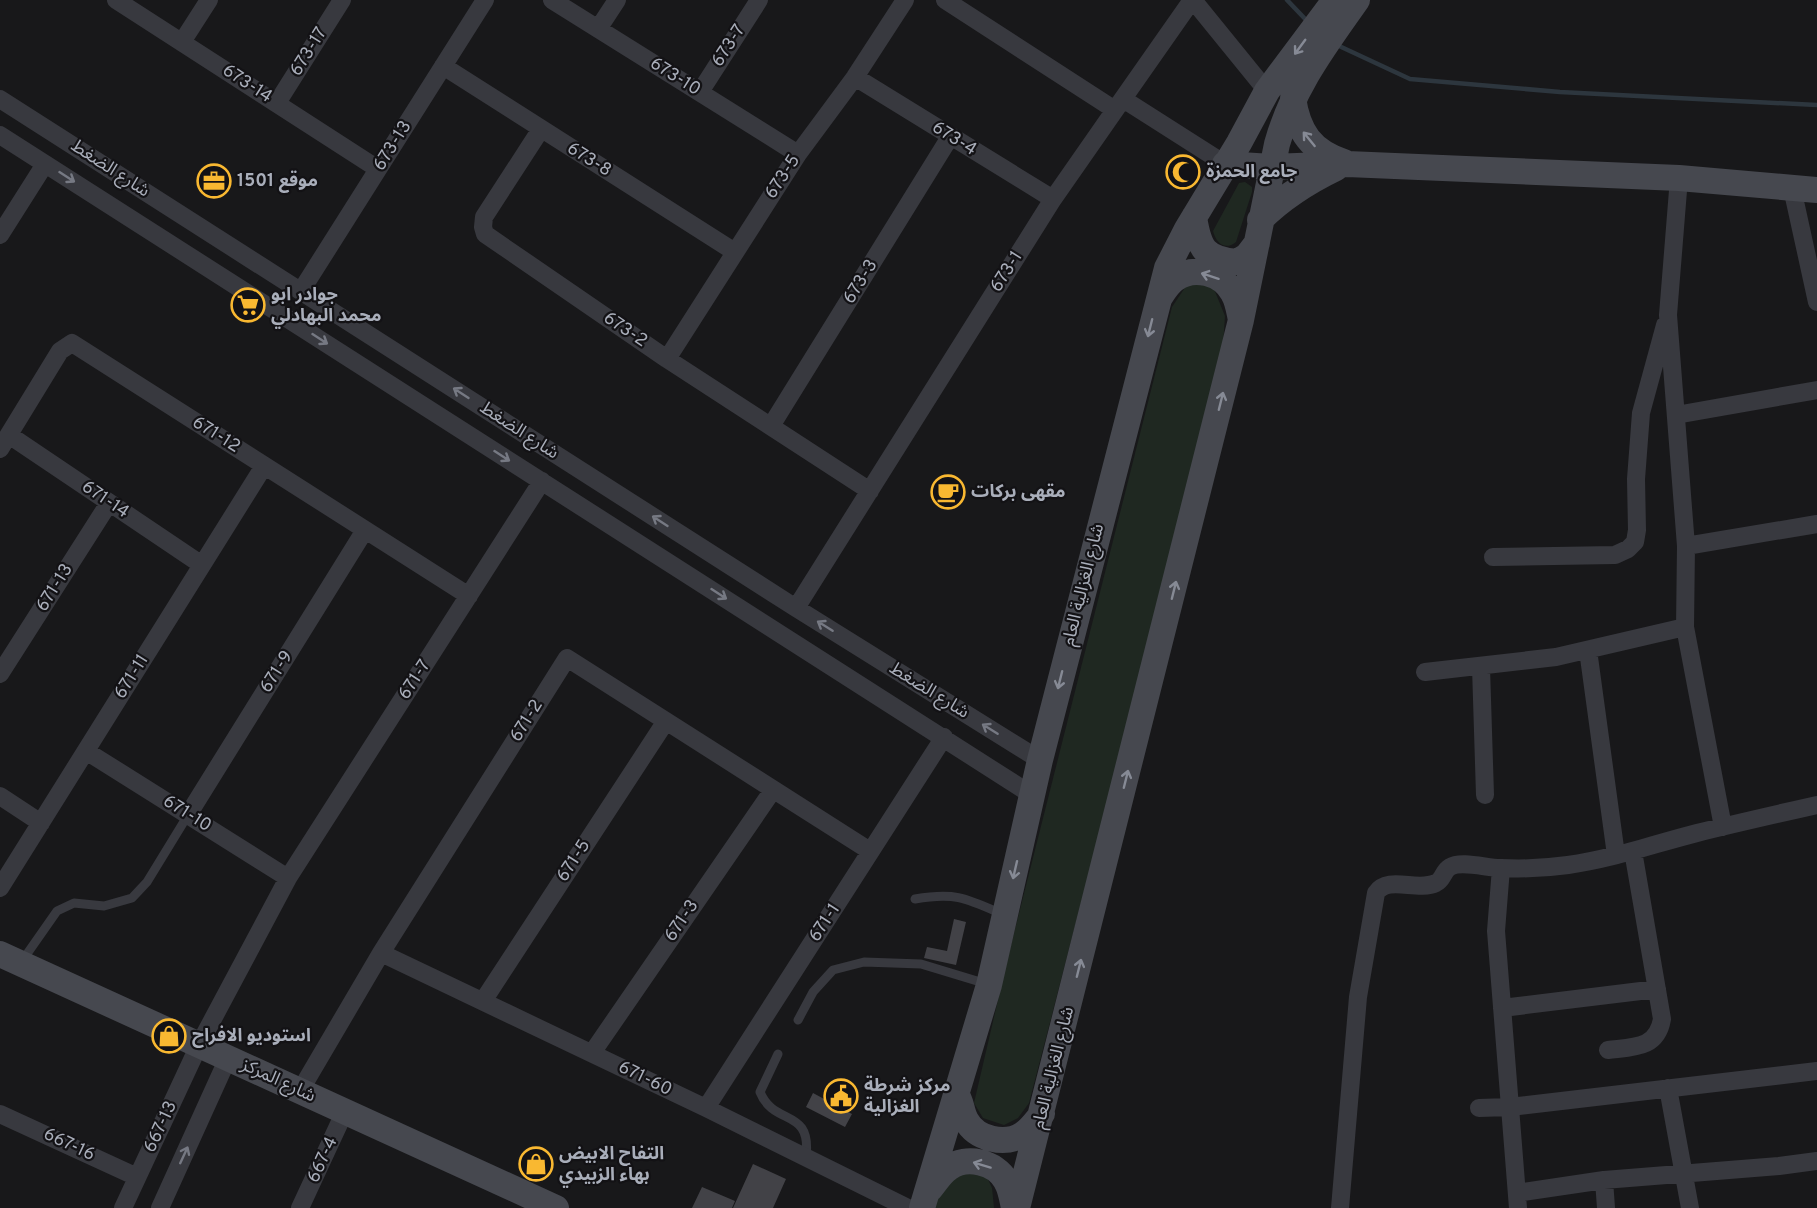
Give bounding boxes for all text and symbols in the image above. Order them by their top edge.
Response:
street label: 673-7 [707,20,751,72]
street label: 673-17 [285,23,333,81]
one-way arrow [1294,39,1306,55]
street label: 673-10 [645,52,705,102]
street label: 673-14 [218,59,276,109]
street label: 673-4 [927,116,981,162]
street label: 673-13 [369,117,417,175]
one-way arrow [1303,132,1316,148]
street label: شارع الضغط [66,135,154,204]
street label: 673-8 [562,137,616,183]
street label: 673-5 [760,150,806,204]
mosque icon: جامع الحمزة [1165,154,1201,190]
place label: جامع الحمزة [1206,161,1297,184]
office icon: موقع 1501 [196,163,232,199]
place label: موقع 1501 [237,170,318,193]
one-way arrow [58,172,75,184]
street label: 673-1 [986,247,1028,297]
street label: 673-3 [838,255,884,309]
one-way arrow [1201,270,1220,281]
place label: جوادر ابو محمد البهادلي [271,284,381,329]
supermarket icon: جوادر ابو محمد البهادلي [230,287,266,323]
street label: 673-2 [598,307,652,353]
one-way arrow [1143,318,1155,337]
one-way arrow [311,333,328,345]
one-way arrow [452,387,469,400]
one-way arrow [1216,392,1228,411]
street label: شارع الضغط [475,397,563,466]
street label: 671-12 [188,411,244,459]
one-way arrow [493,449,510,462]
cafe icon: مقهى بركات [930,474,966,510]
street label: 671-14 [77,476,133,524]
place label: مقهى بركات [971,481,1066,504]
one-way arrow [652,515,669,527]
street label: شارع الغزالية العام [1058,521,1111,649]
street label: 671-13 [31,560,79,616]
one-way arrow [1168,581,1180,600]
one-way arrow [710,589,727,601]
one-way arrow [817,619,834,631]
street label: 671-9 [255,647,299,697]
street label: 671-11 [109,650,155,704]
street label: 671-7 [394,656,436,704]
street label: شارع الضغط [884,657,973,725]
one-way arrow [1054,670,1066,689]
street label: 671-2 [505,695,549,747]
one-way arrow [982,723,999,735]
one-way arrow [1121,770,1133,789]
street label: 671-10 [158,790,216,838]
street label: 671-5 [552,835,596,887]
one-way arrow [1009,859,1020,879]
street label: 671-3 [660,896,704,946]
street label: 671-1 [804,899,846,947]
one-way arrow [1073,959,1085,978]
street label: شارع الغزالية العام [1028,1004,1081,1132]
shop icon: استوديو الافراح [151,1018,187,1054]
place label: استوديو الافراح [192,1025,311,1048]
street label: شارع المركز [236,1053,319,1109]
street label: 671-60 [614,1056,676,1102]
place label: مركز شرطة الغزالية [864,1075,951,1119]
public building icon: مركز شرطة الغزالية [823,1078,859,1114]
street label: 667-13 [139,1097,183,1157]
street label: 667-16 [40,1123,98,1167]
street label: 667-4 [302,1133,344,1187]
place label: التفاح الابيض بهاء الزبيدي [559,1143,664,1188]
one-way arrow [178,1146,190,1164]
shop icon: التفاح الابيض بهاء الزبيدي [518,1146,554,1182]
one-way arrow [973,1158,992,1169]

